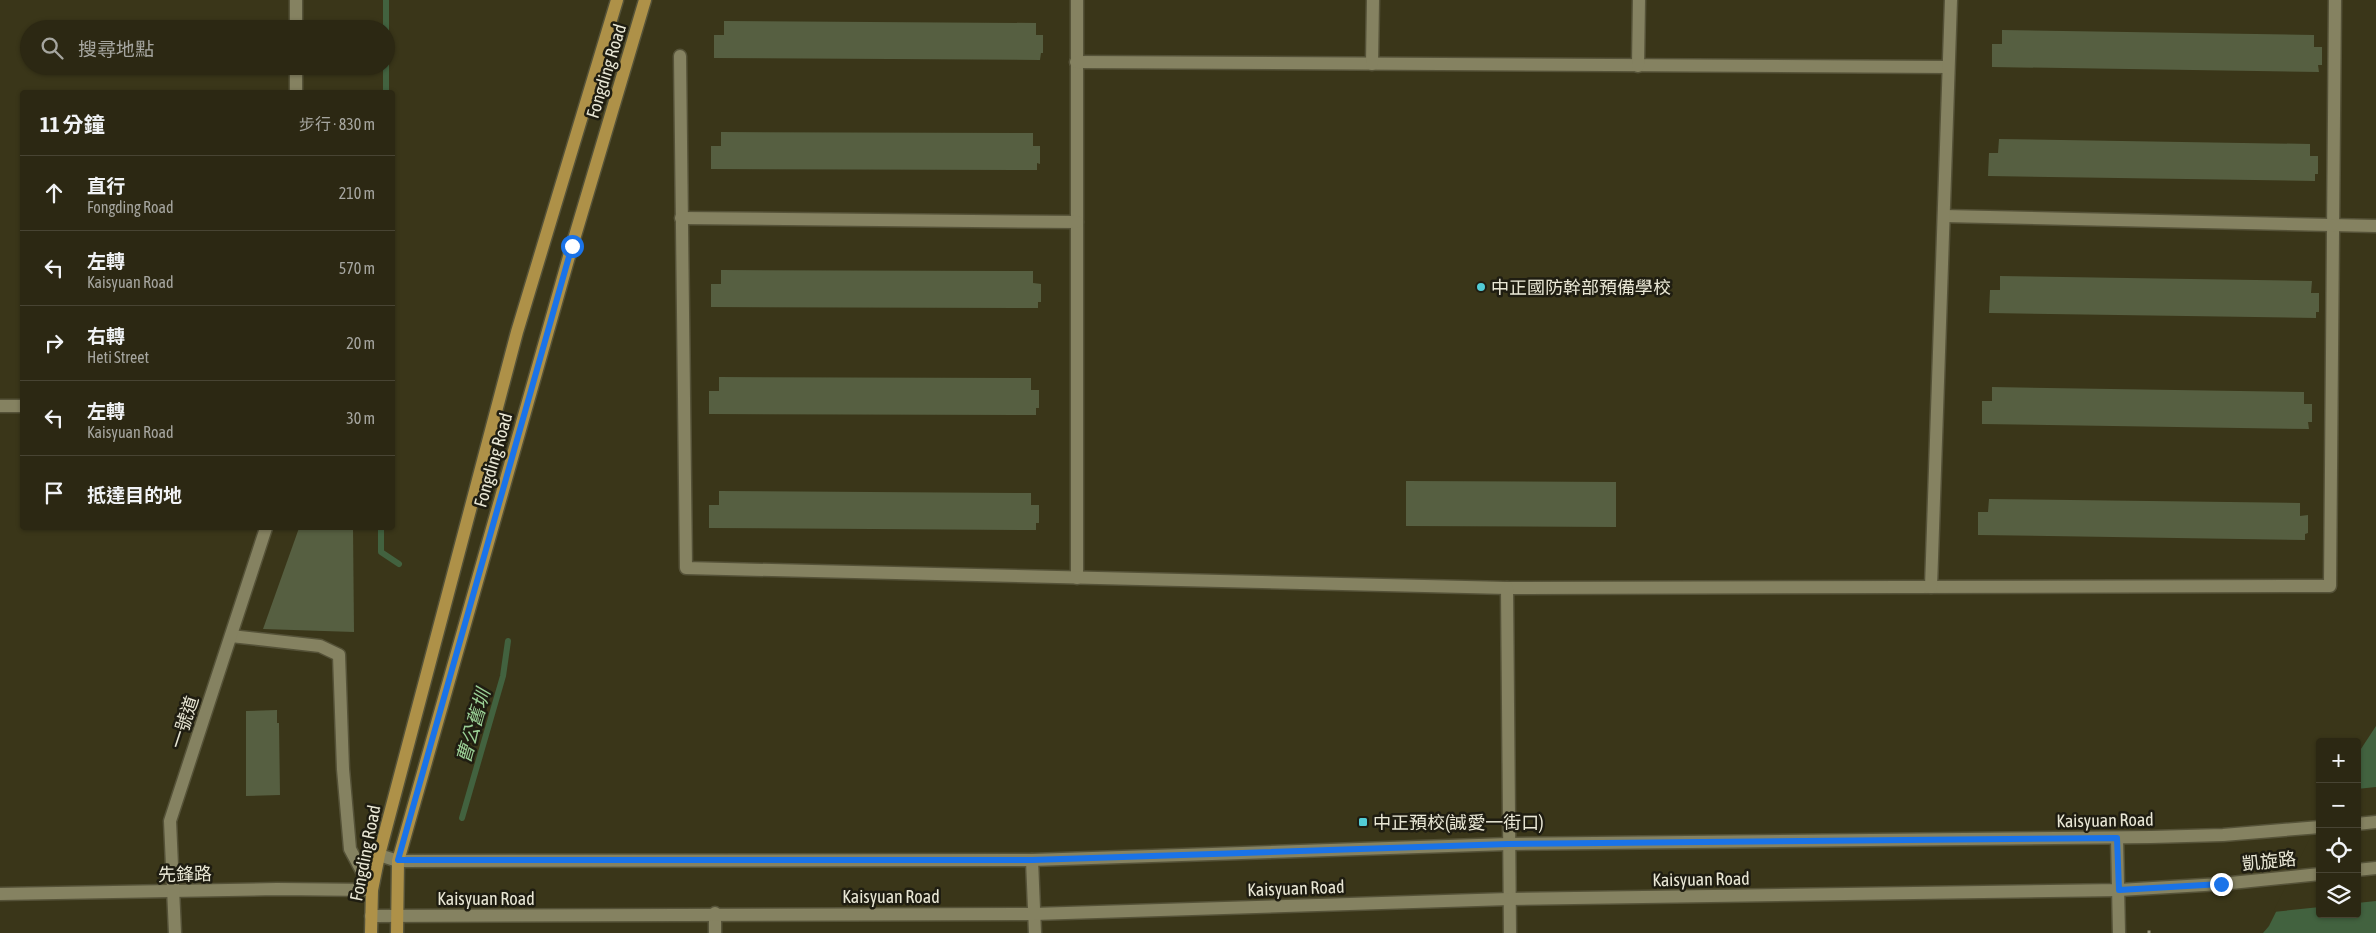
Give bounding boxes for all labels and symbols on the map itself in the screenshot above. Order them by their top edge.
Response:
street label: Fongding Road [582,21,630,121]
route start [561,235,584,258]
place label: 中正國防幹部預備學校 [1491,277,1671,298]
marker: 中正國防幹部預備學校 [1475,281,1487,293]
street label: Fongding Road [469,410,517,510]
water label: 曹公舊圳 [452,684,495,766]
street label: 一號道 [166,693,202,751]
street label: Fongding Road [345,803,385,903]
street label: Kaisyuan Road [2056,809,2154,831]
place label: 中正預校(誠愛一街口) [1373,812,1544,833]
marker: 中正預校(誠愛一街口) [1357,816,1369,828]
street label: 凱旋路 [2241,848,2297,874]
street label: 先鋒路 [158,863,212,885]
street label: Kaisyuan Road [1652,868,1750,890]
route end [2210,873,2233,896]
street label: Kaisyuan Road [1247,876,1345,900]
street label: Kaisyuan Road [842,886,940,907]
street label: Kaisyuan Road [437,888,535,909]

